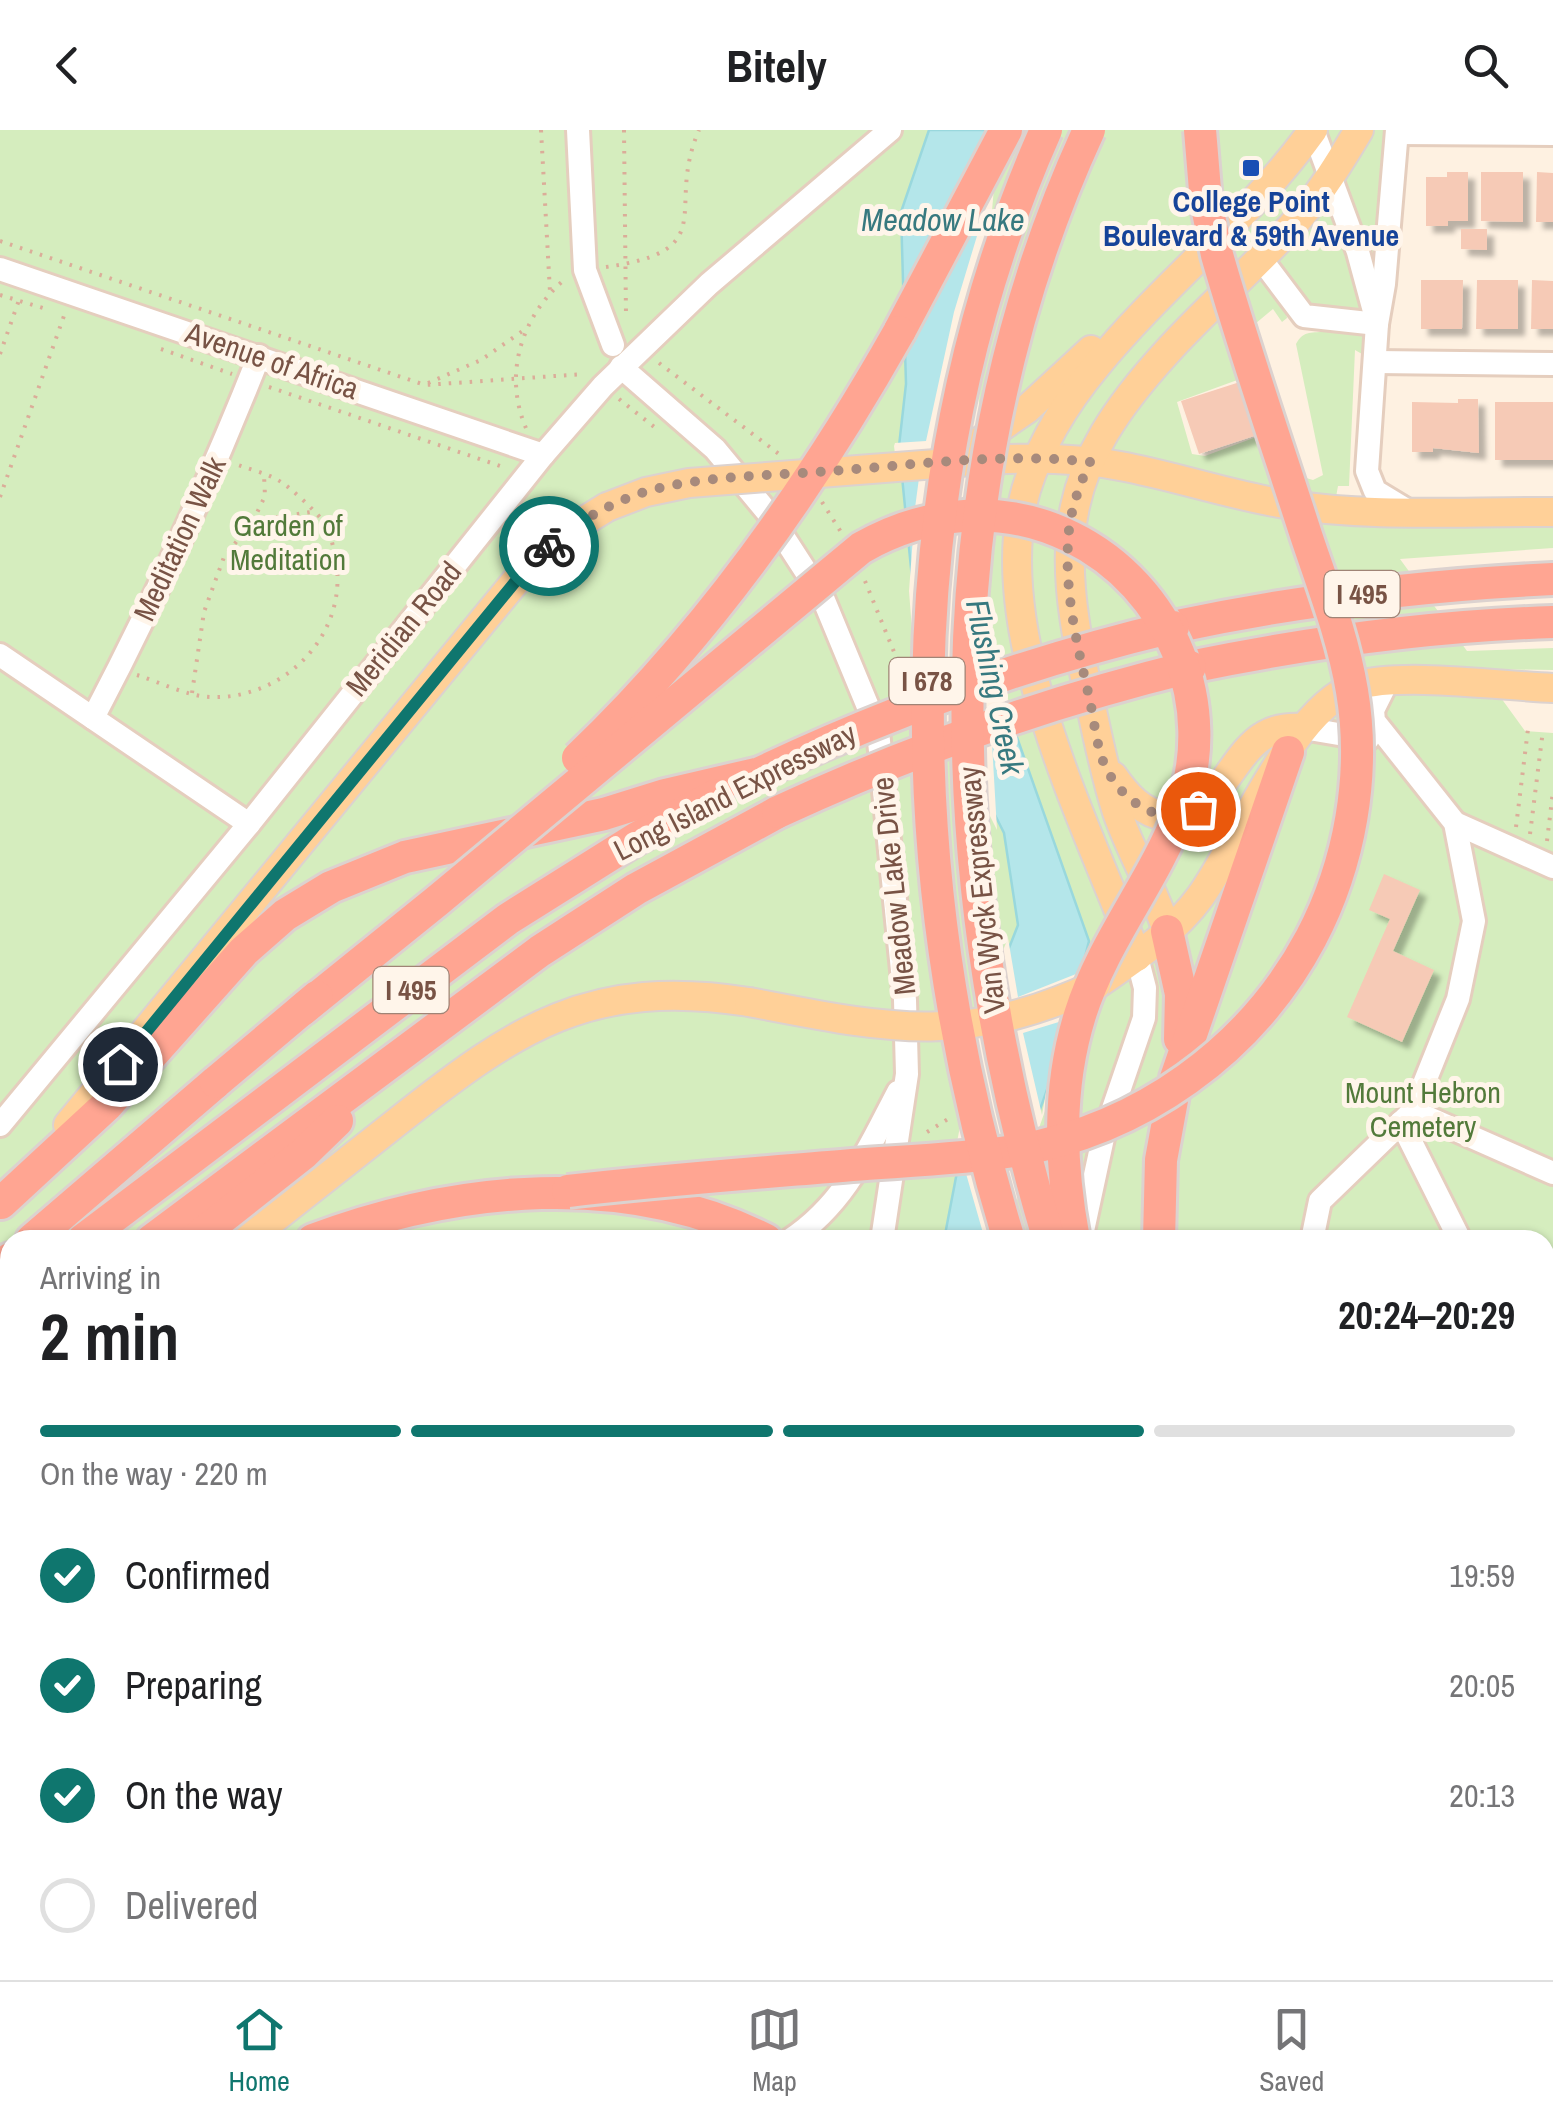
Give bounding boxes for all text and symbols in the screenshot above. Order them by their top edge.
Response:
text: Bitely [726,35,827,96]
icon: back [40,38,95,93]
icon: search [1458,38,1513,93]
marker: College Point Boulevard & 59th Avenue [1240,157,1262,179]
place label: College Point Boulevard & 59th Avenue [1103,181,1399,255]
water label: Meadow Lake [861,198,1025,241]
street label: Avenue of Africa [180,311,364,408]
street label: Meditation Walk [124,449,235,627]
courier [499,496,599,596]
park label: Garden of Meditation [230,505,346,579]
icon: bike [522,519,577,574]
street label: Meridian Road [336,553,470,704]
road number: I 495 [1324,571,1400,617]
water label: Flushing Creek [956,595,1035,779]
road number: I 678 [890,658,964,704]
street label: Long Island Expressway [607,712,863,869]
street label: Van Wyck Expressway [948,764,1014,1016]
pin [1156,767,1241,852]
street label: Meadow Lake Drive [862,775,924,997]
icon: bag [1171,782,1226,837]
road number: I 495 [374,967,448,1013]
pin [78,1022,163,1107]
icon: home [93,1037,148,1092]
park label: Mount Hebron Cemetery [1345,1072,1501,1146]
text: Arriving in [40,1256,161,1299]
text: 20:24–20:29 [1338,1290,1515,1341]
text: 2 min [40,1293,179,1380]
text: On the way · 220 m [40,1452,268,1495]
icon: check [40,1548,95,1603]
text: Confirmed [125,1550,270,1601]
text: 19:59 [1449,1554,1515,1597]
icon: check [40,1658,95,1713]
text: Preparing [125,1660,262,1711]
text: 20:05 [1449,1664,1515,1707]
icon: check [40,1768,95,1823]
text: On the way [125,1770,283,1821]
text: 20:13 [1449,1774,1515,1817]
text: Delivered [125,1880,258,1931]
tab: Home [229,2002,290,2100]
tab: Map [747,2002,802,2100]
tab: Saved [1259,2002,1324,2100]

